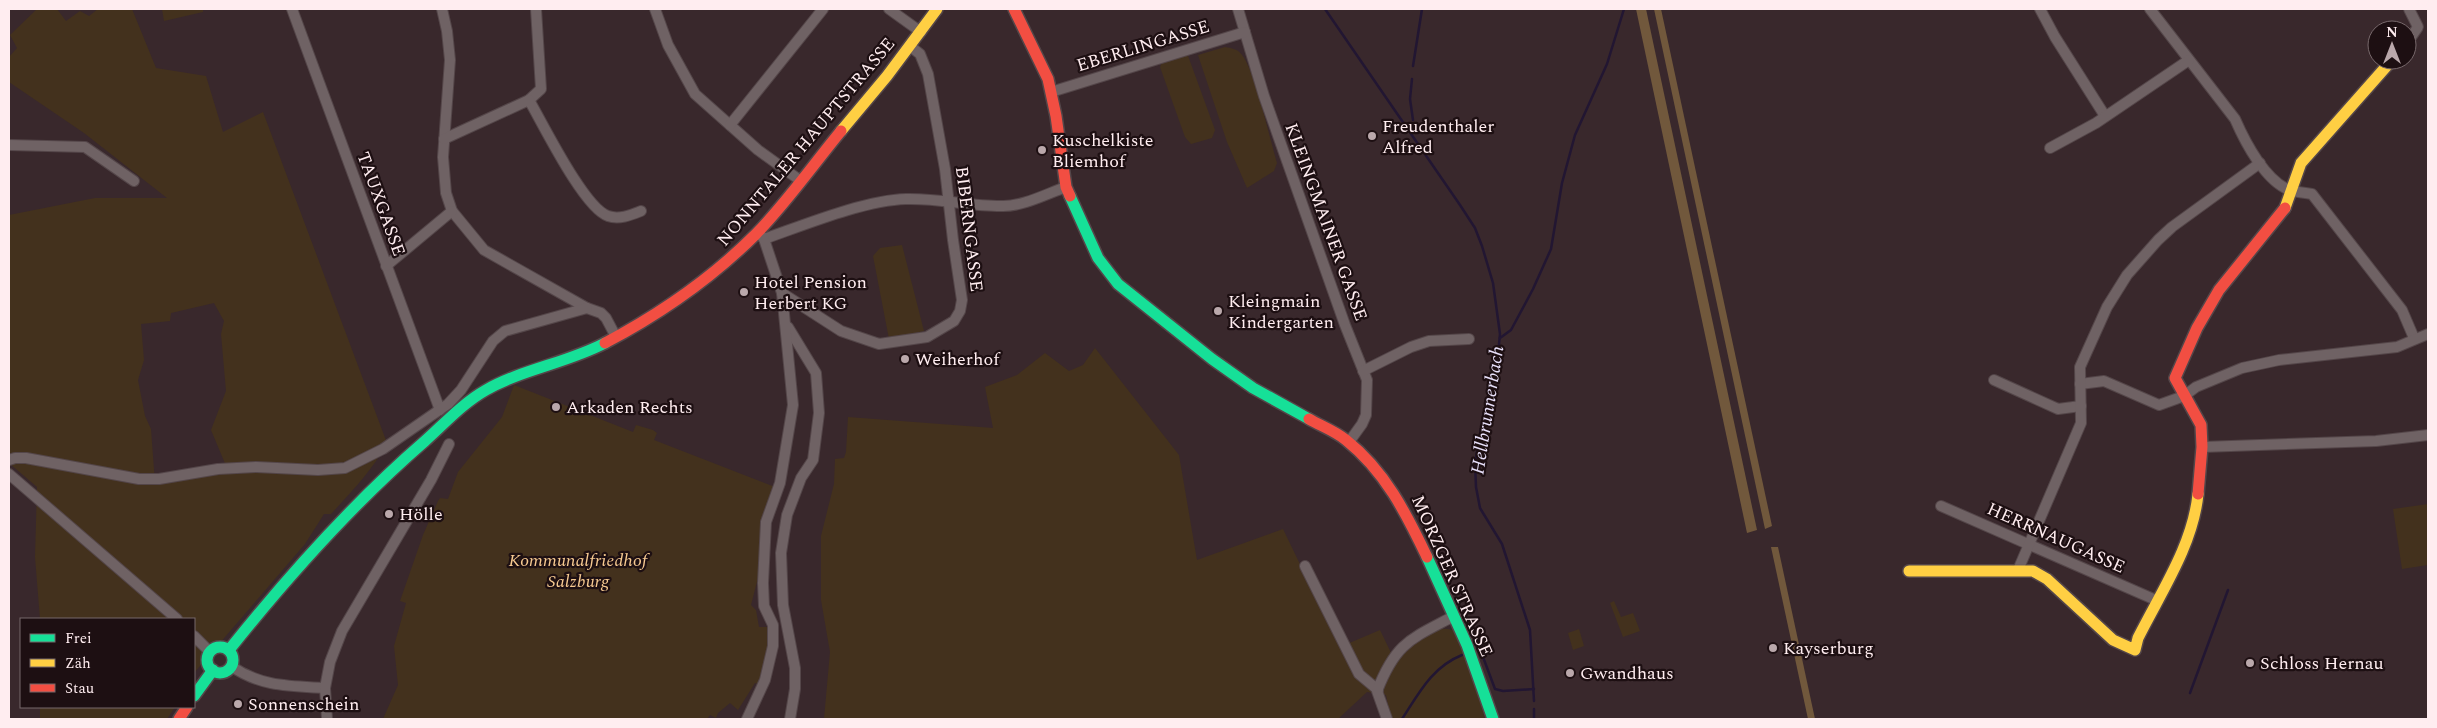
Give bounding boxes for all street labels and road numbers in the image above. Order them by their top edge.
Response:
street label: EBERLINGASSE [1073,13,1213,79]
street label: NONNTALER HAUPTSTRASSE [710,32,902,252]
street label: KLEINGMAINER GASSE [1278,119,1374,325]
street label: TAUXGASSE [350,148,412,260]
street label: BIBERNGASSE [948,165,990,293]
street label: MORZGER STRASSE [1404,491,1500,661]
street label: HERRNAUGASSE [1982,495,2130,581]

